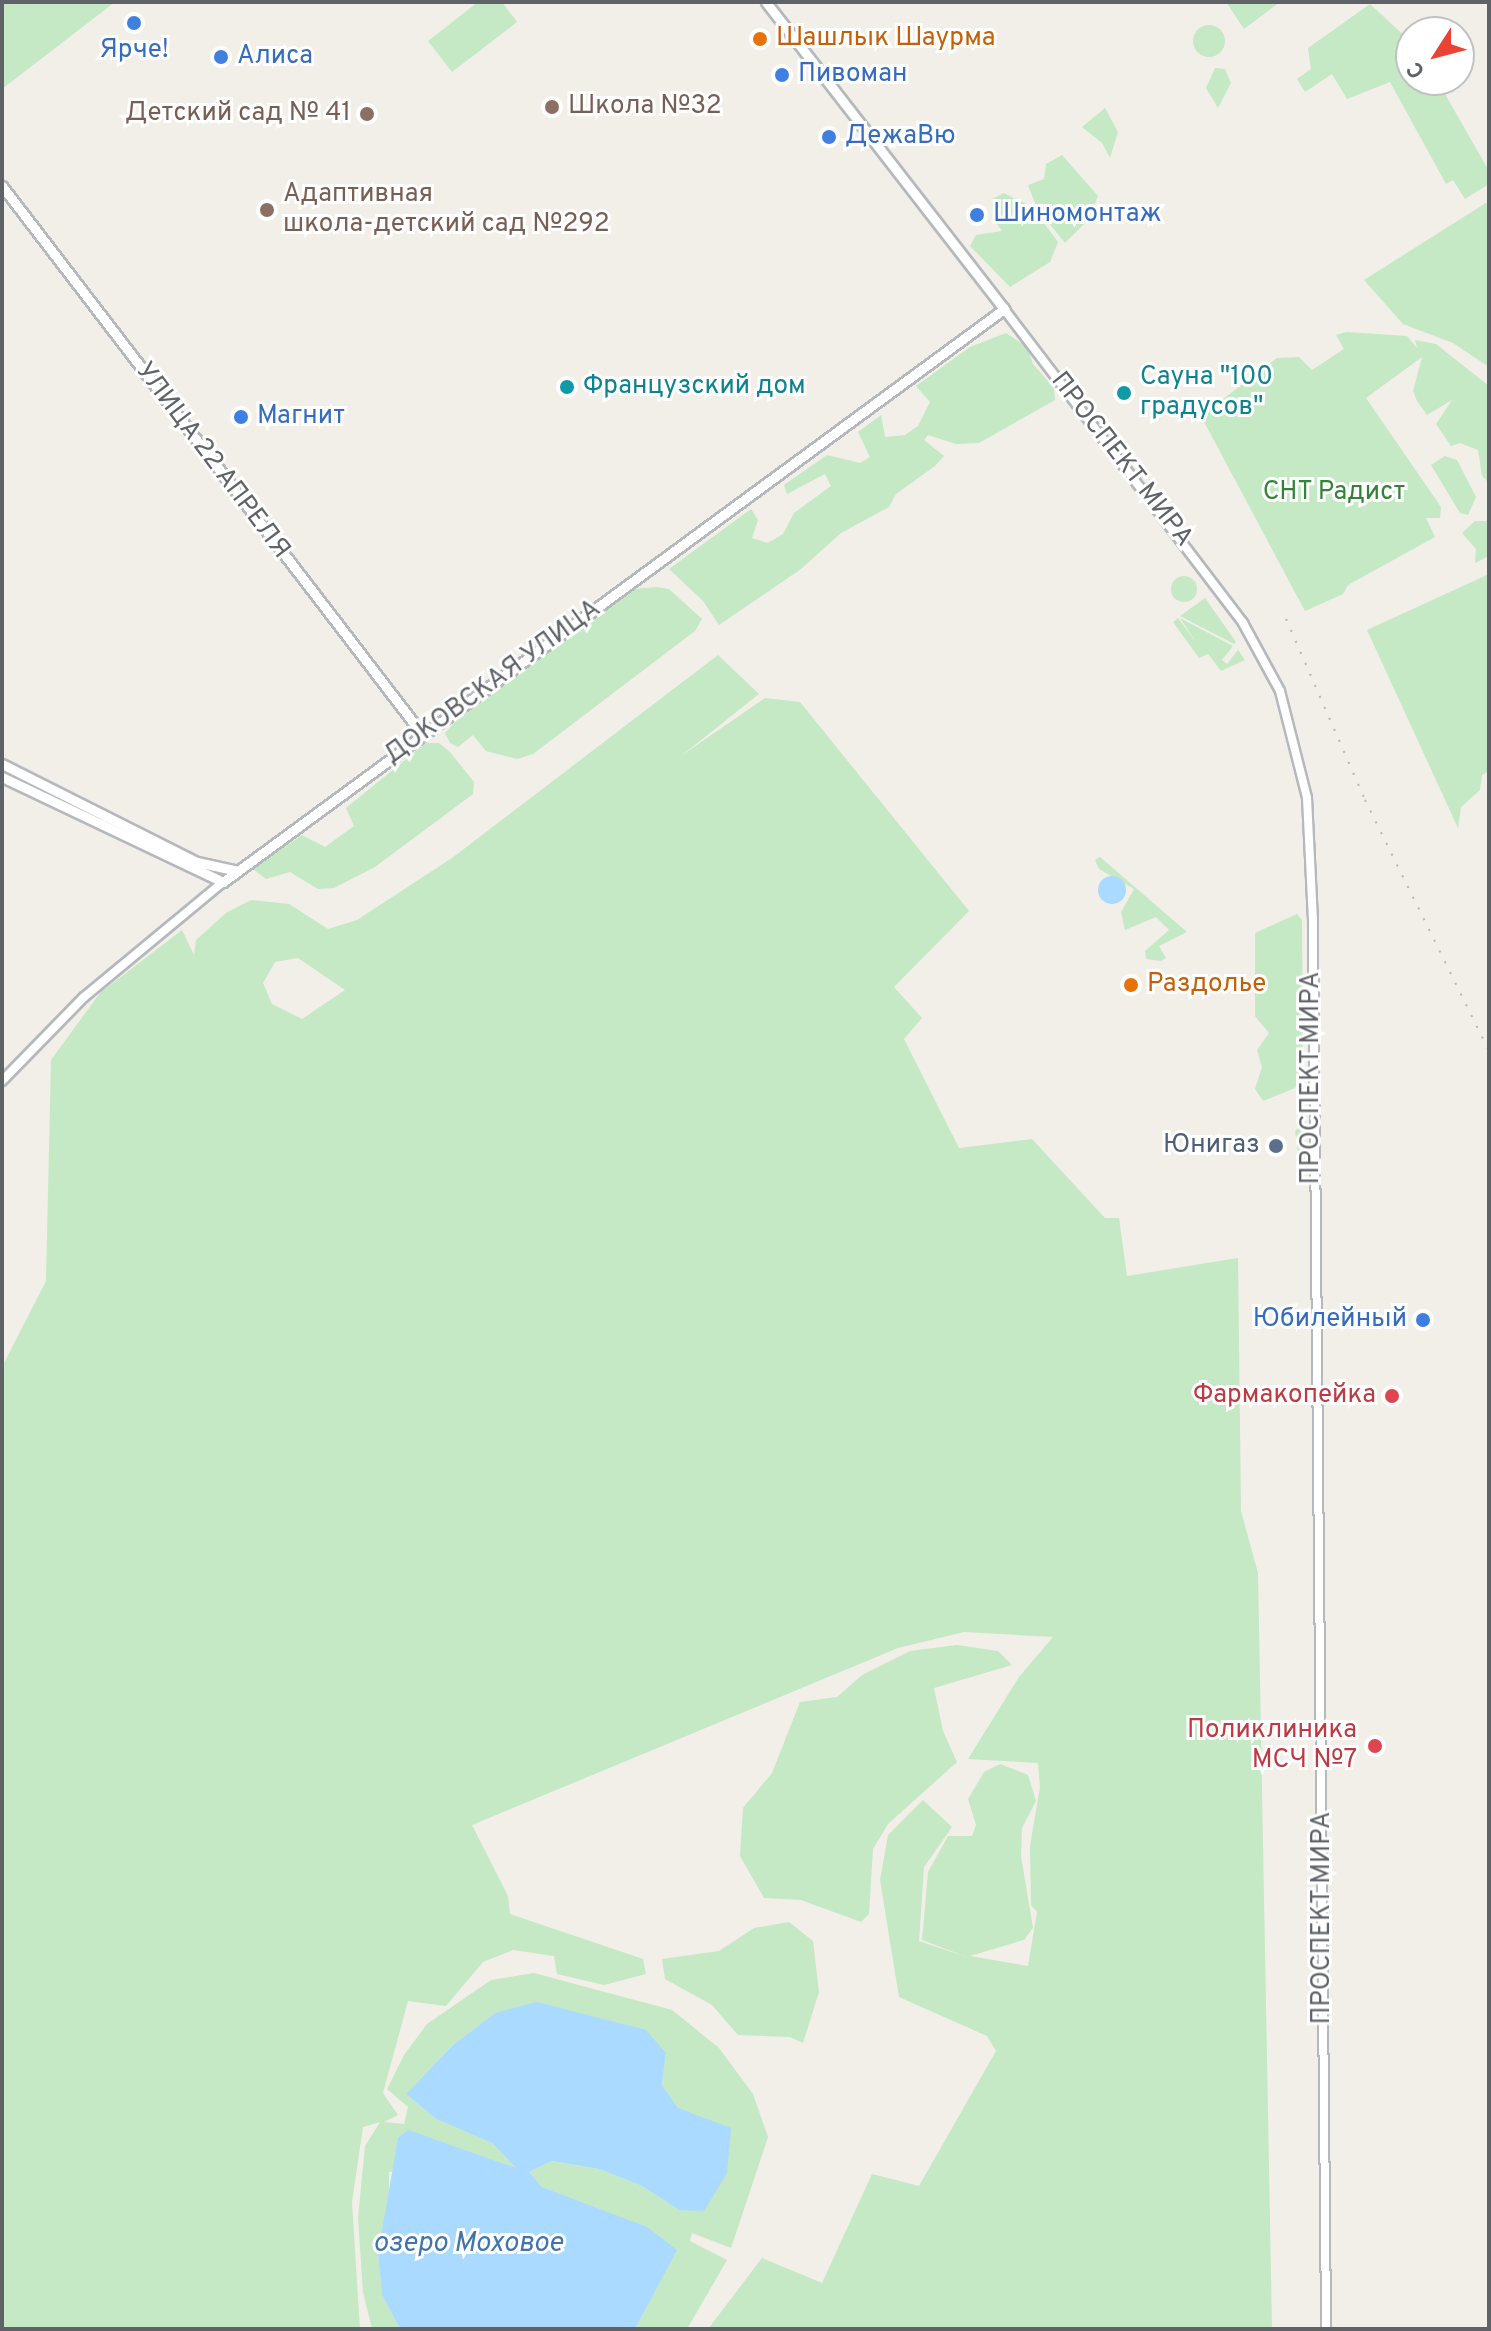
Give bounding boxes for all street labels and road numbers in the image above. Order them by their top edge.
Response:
street label: УЛИЦА 22 АПРЕЛЯ [127,356,297,566]
street label: ПРОСПЕКТ МИРА [1043,366,1199,554]
street label: ДОКОВСКАЯ УЛИЦА [379,594,607,772]
street label: ПРОСПЕКТ МИРА [1296,971,1328,1185]
street label: ПРОСПЕКТ МИРА [1307,1811,1339,2025]

